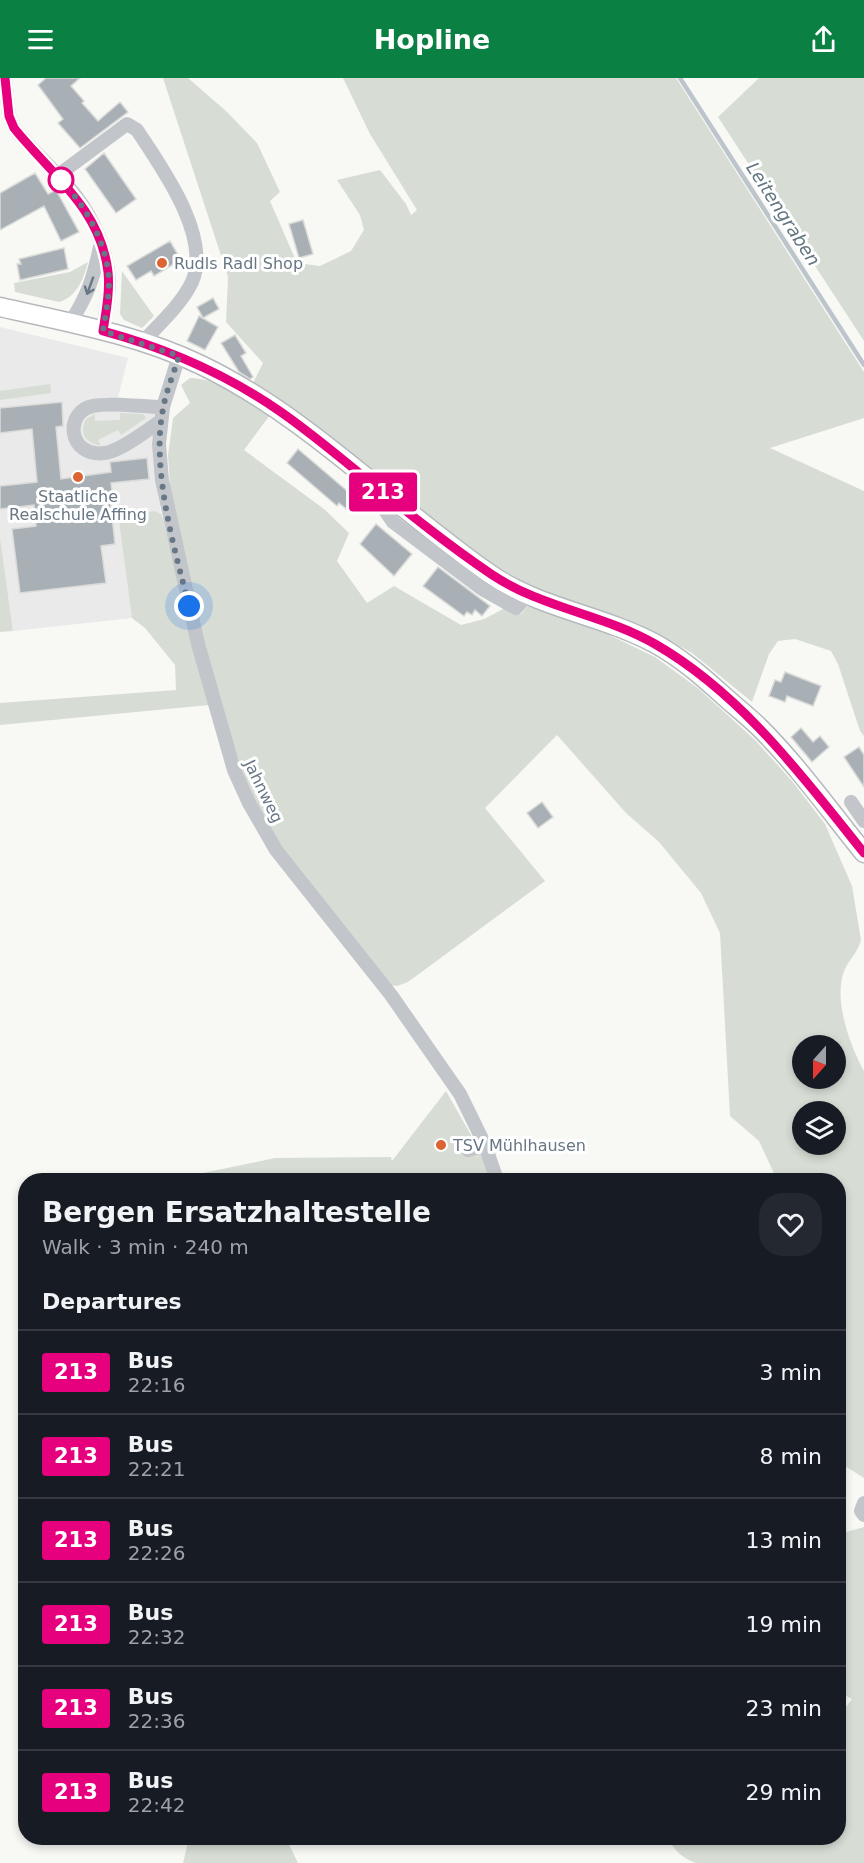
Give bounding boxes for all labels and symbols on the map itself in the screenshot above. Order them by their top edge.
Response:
water label: Leitengraben [742,158,825,270]
unlabelled marker [48,167,74,193]
place label: Rudls Radl Shop [174,254,303,273]
marker: Rudls Radl Shop [155,256,169,270]
one-way arrow [84,276,95,295]
marker: Staatliche Realschule Affing [71,470,85,484]
line badge: 213 [348,472,418,512]
place label: Staatliche Realschule Affing [9,487,147,524]
your location [174,591,204,621]
street label: Jahnweg [240,756,287,826]
north arrow [792,1035,846,1089]
place label: TSV Mühlhausen [452,1136,586,1155]
marker: TSV Mühlhausen [434,1138,448,1152]

